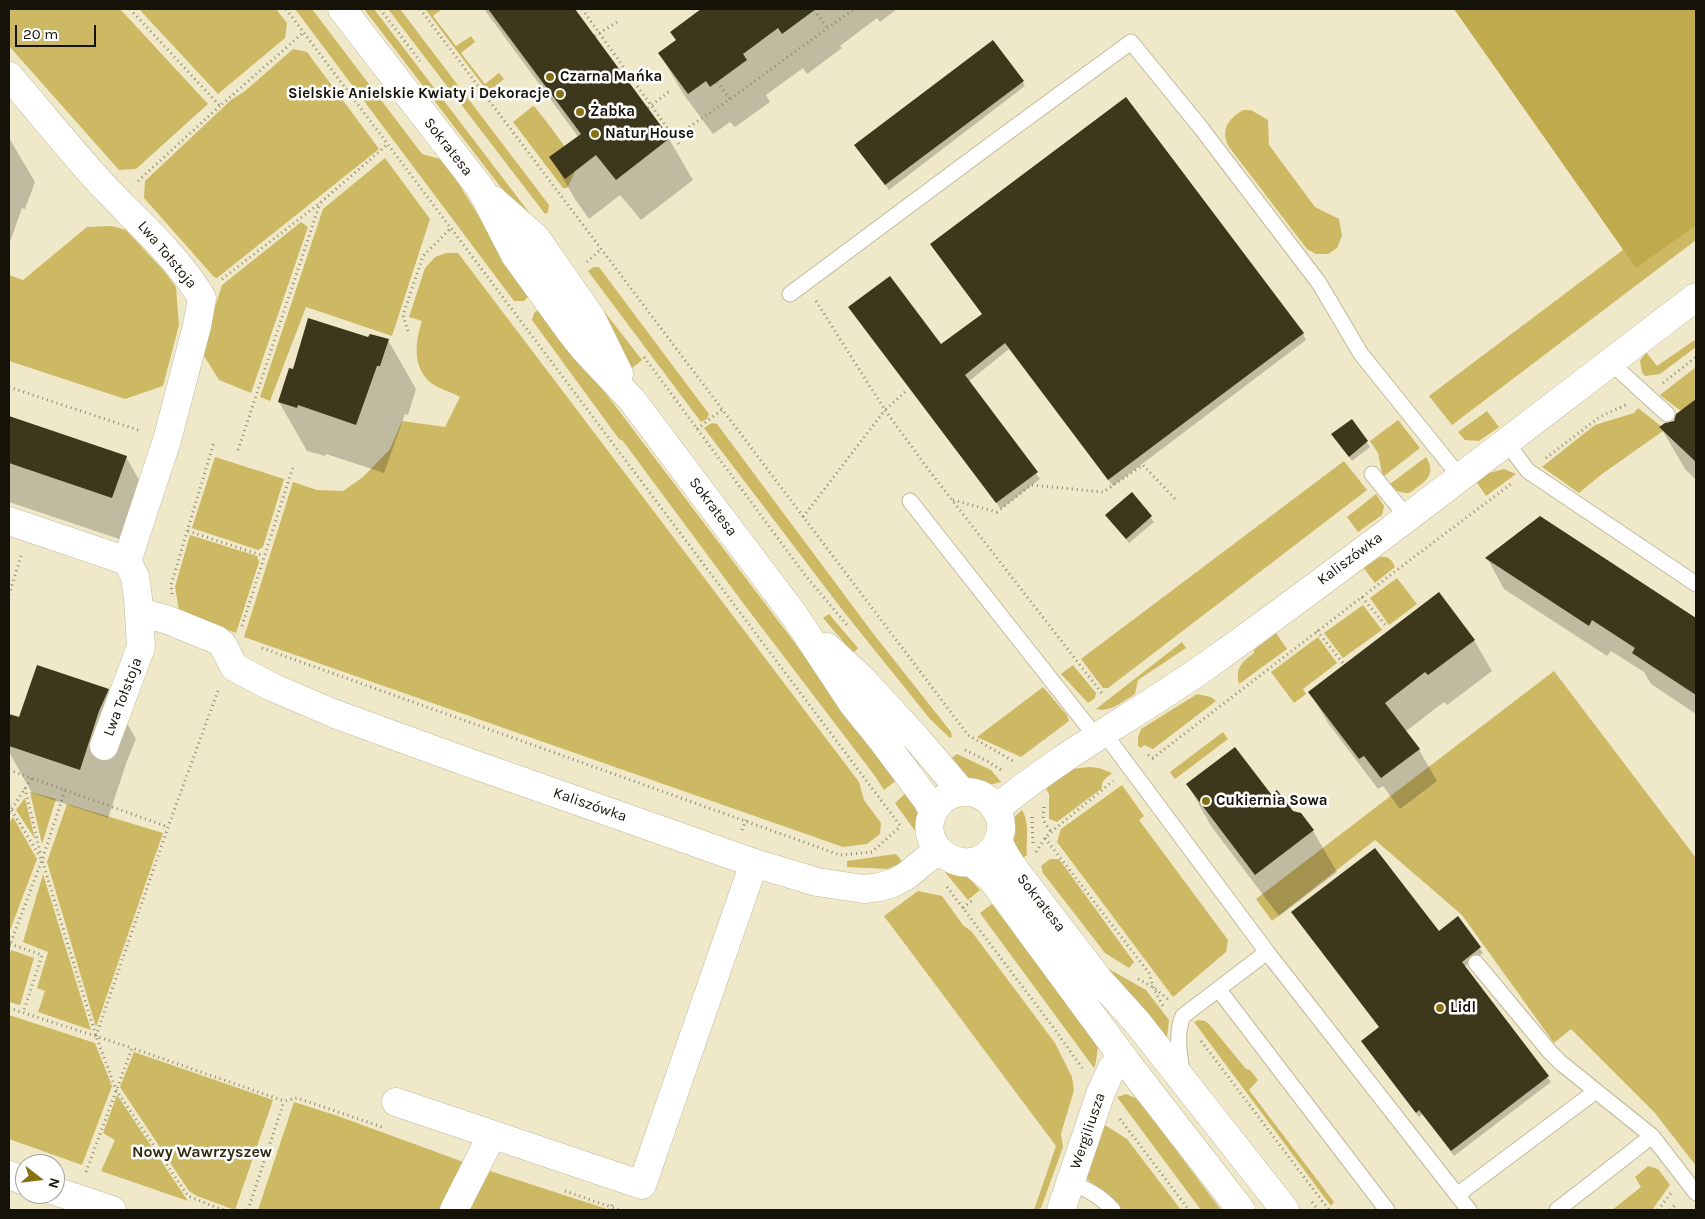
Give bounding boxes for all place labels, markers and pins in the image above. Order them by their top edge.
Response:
place label: Czarna Mańka [560,68,662,86]
marker: Czarna Mańka [544,71,556,83]
place label: Sielskie Anielskie Kwiaty i Dekoracje [288,85,550,103]
marker: Sielskie Anielskie Kwiaty i Dekoracje [554,88,566,100]
place label: Żabka [590,103,635,121]
marker: Żabka [574,106,586,118]
place label: Natur House [605,125,694,143]
marker: Natur House [589,128,601,140]
place label: Cukiernia Sowa [1216,792,1328,810]
marker: Cukiernia Sowa [1200,795,1212,807]
place label: Lidl [1450,999,1476,1017]
marker: Lidl [1434,1002,1446,1014]

